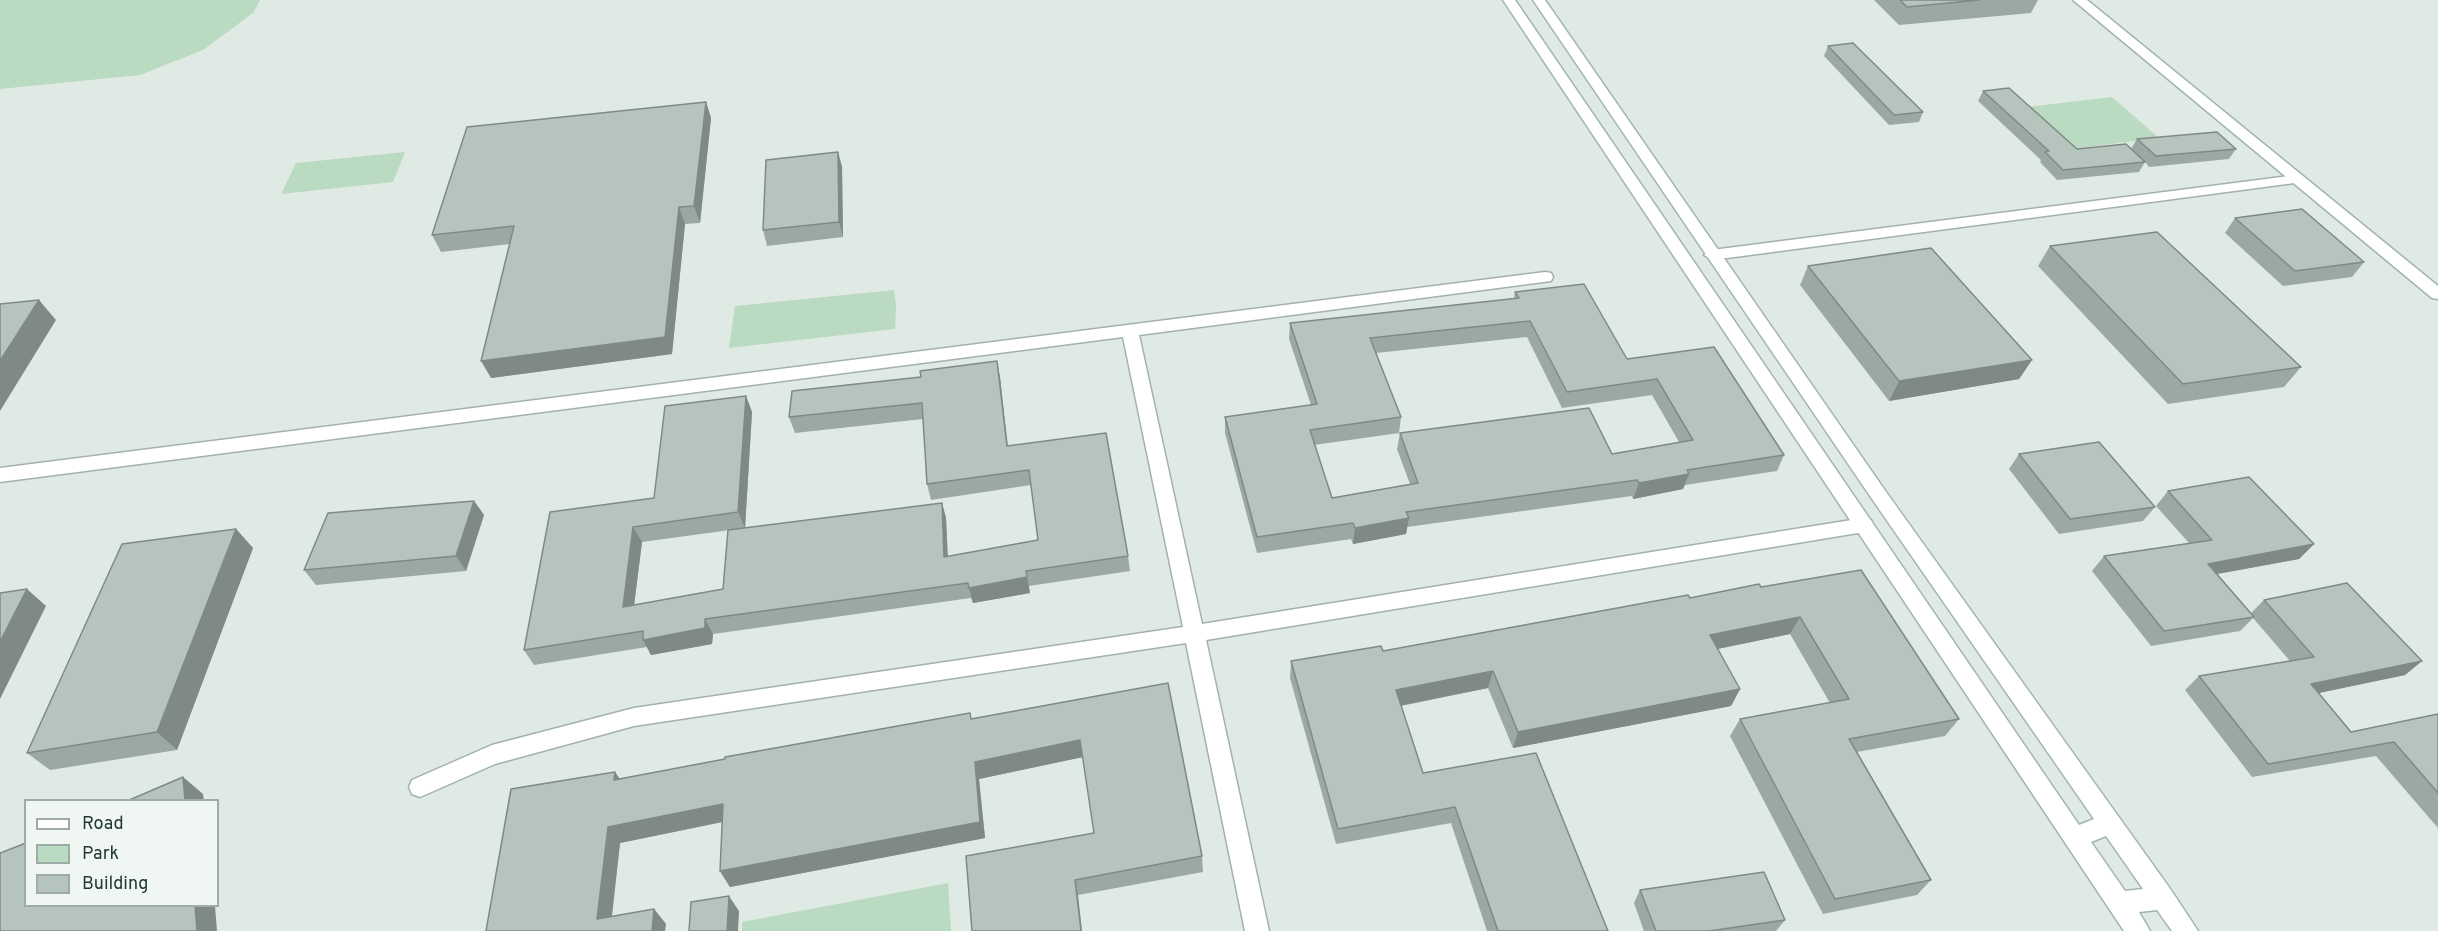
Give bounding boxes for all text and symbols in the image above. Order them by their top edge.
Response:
legend [24,799,219,907]
text: Road [82,813,124,836]
text: Park [82,843,119,866]
text: Building [82,873,148,896]

